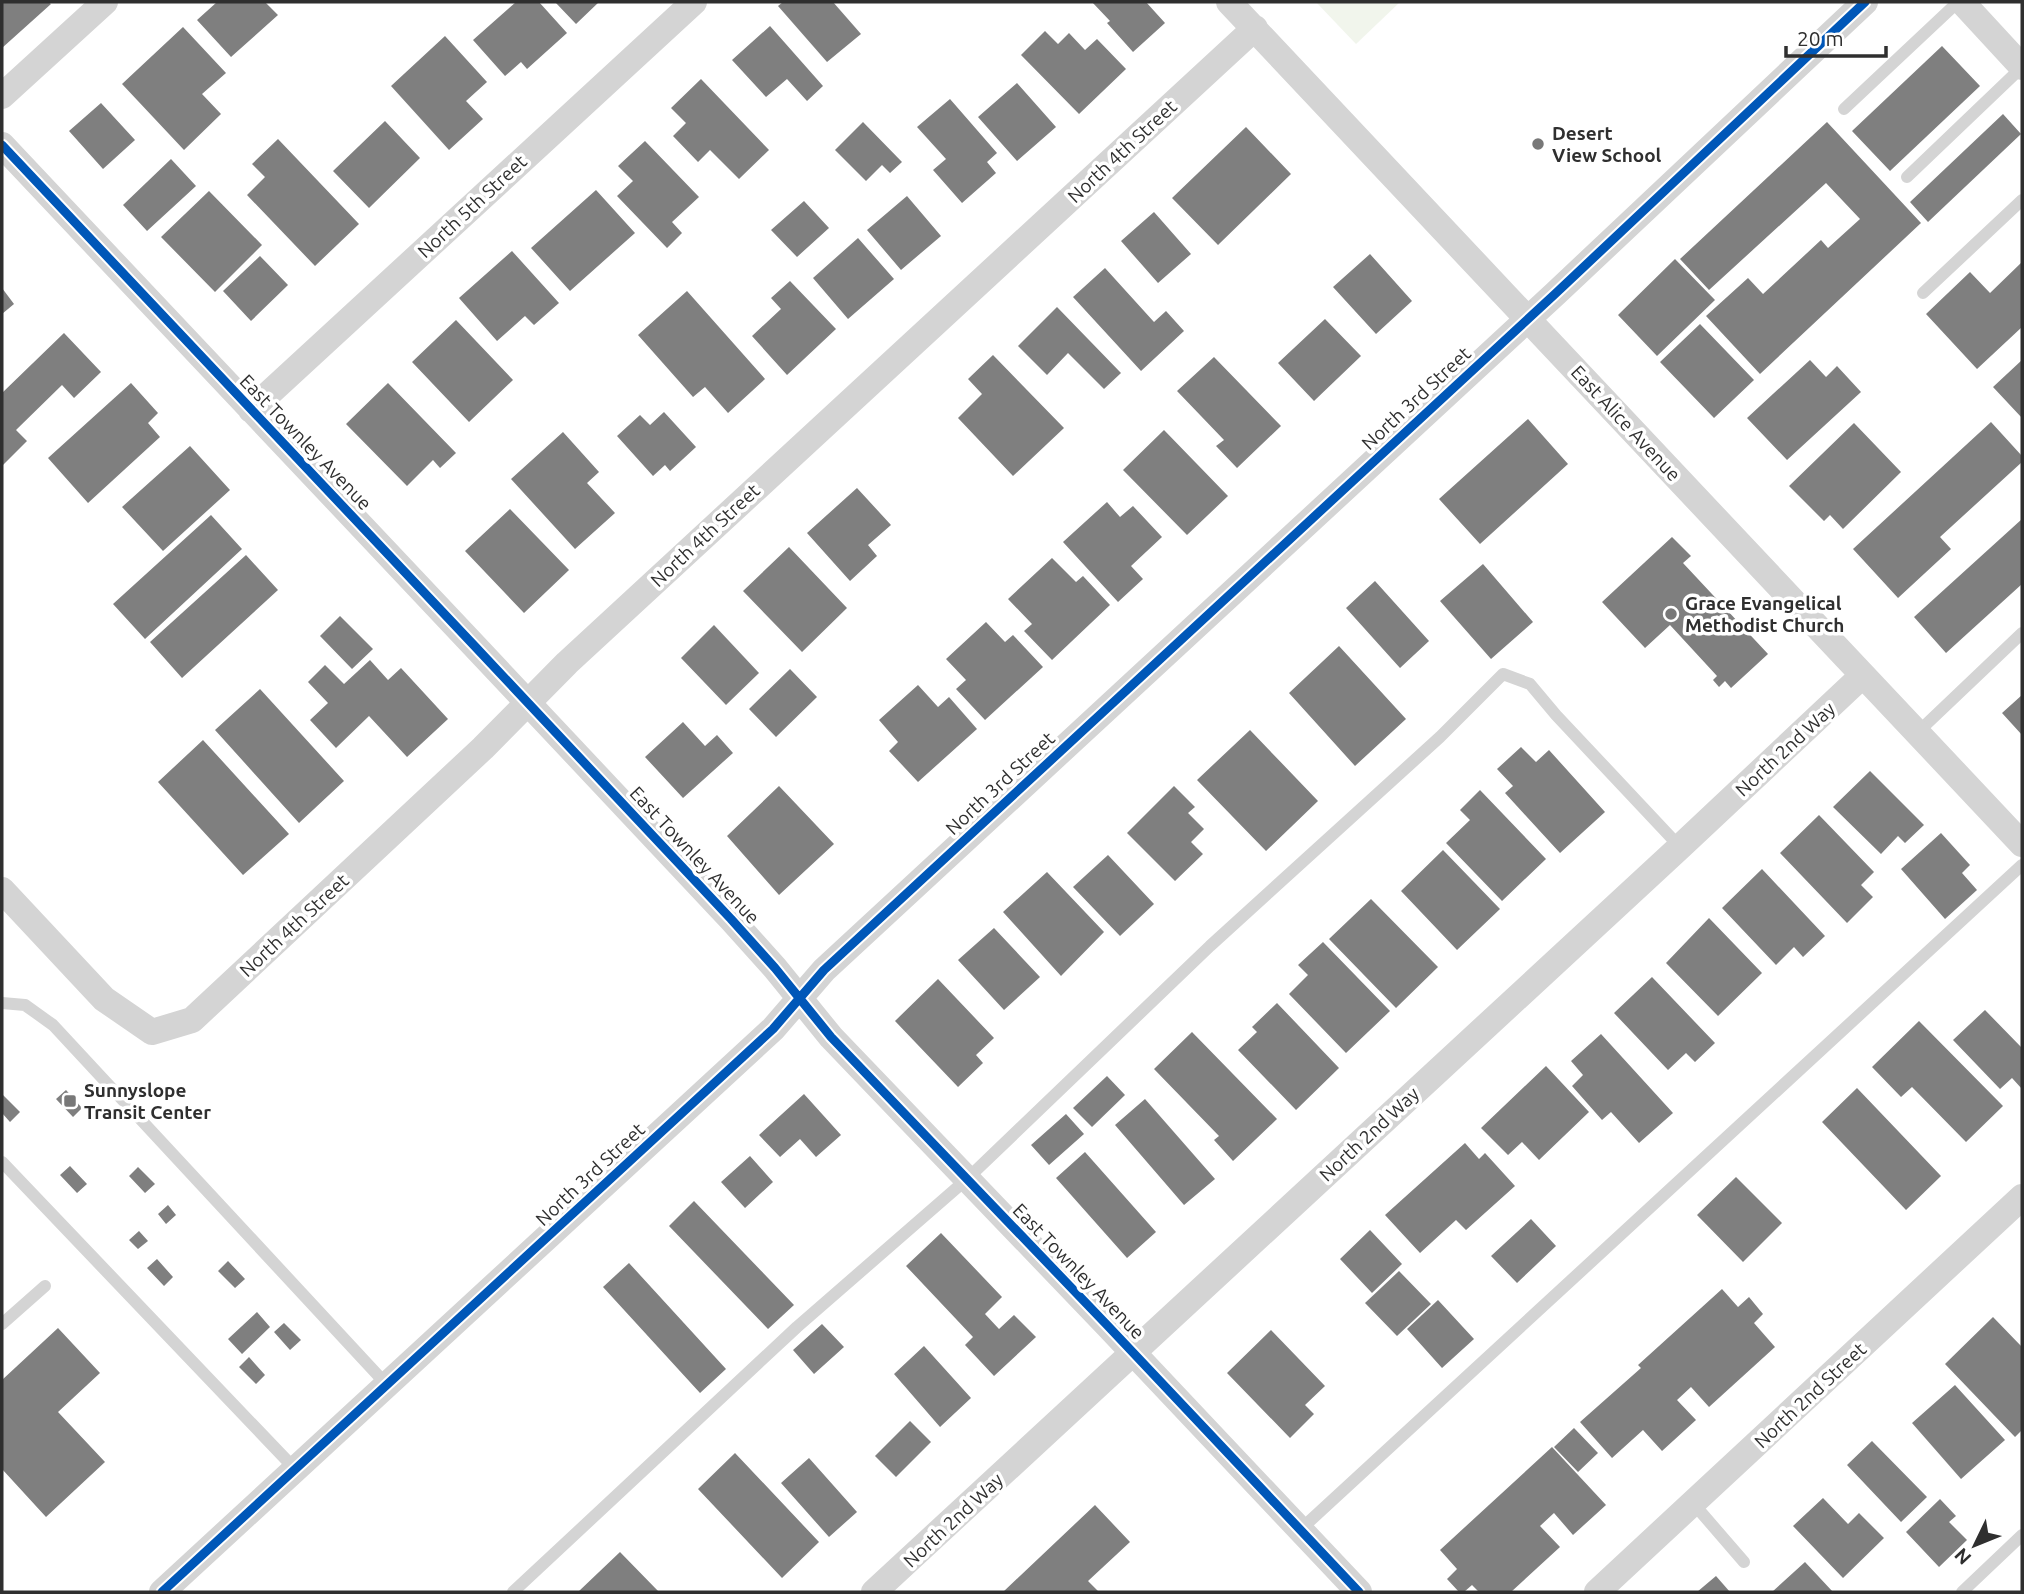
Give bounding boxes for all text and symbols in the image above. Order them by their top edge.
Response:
scale bar [1786,14,1886,58]
text: 20 m [1797,26,1844,50]
street label: North 4th Street [1063,95,1181,207]
place label: Desert View School [1552,122,1662,166]
marker: Desert View School [1530,136,1546,152]
street label: North 5th Street [413,150,531,262]
street label: North 3rd Street [1357,342,1475,454]
street label: East Alice Avenue [1567,361,1685,485]
street label: East Townley Avenue [236,370,376,514]
street label: North 4th Street [646,479,764,591]
place label: Grace Evangelical Methodist Church [1685,592,1844,636]
marker: Grace Evangelical Methodist Church [1663,606,1679,622]
street label: North 2nd Way [1731,697,1839,801]
street label: North 3rd Street [941,727,1059,839]
street label: East Townley Avenue [626,782,764,928]
street label: North 4th Street [235,869,353,981]
place label: Sunnyslope Transit Center [84,1079,211,1123]
street label: North 2nd Way [1315,1082,1423,1186]
marker: Sunnyslope Transit Center [62,1093,78,1109]
street label: North 3rd Street [531,1118,649,1230]
street label: East Townley Avenue [1009,1199,1149,1343]
street label: North 2nd Street [1750,1337,1871,1452]
street label: North 2nd Way [899,1468,1007,1572]
north arrow [1940,1510,2010,1580]
text: N [1950,1544,1975,1569]

